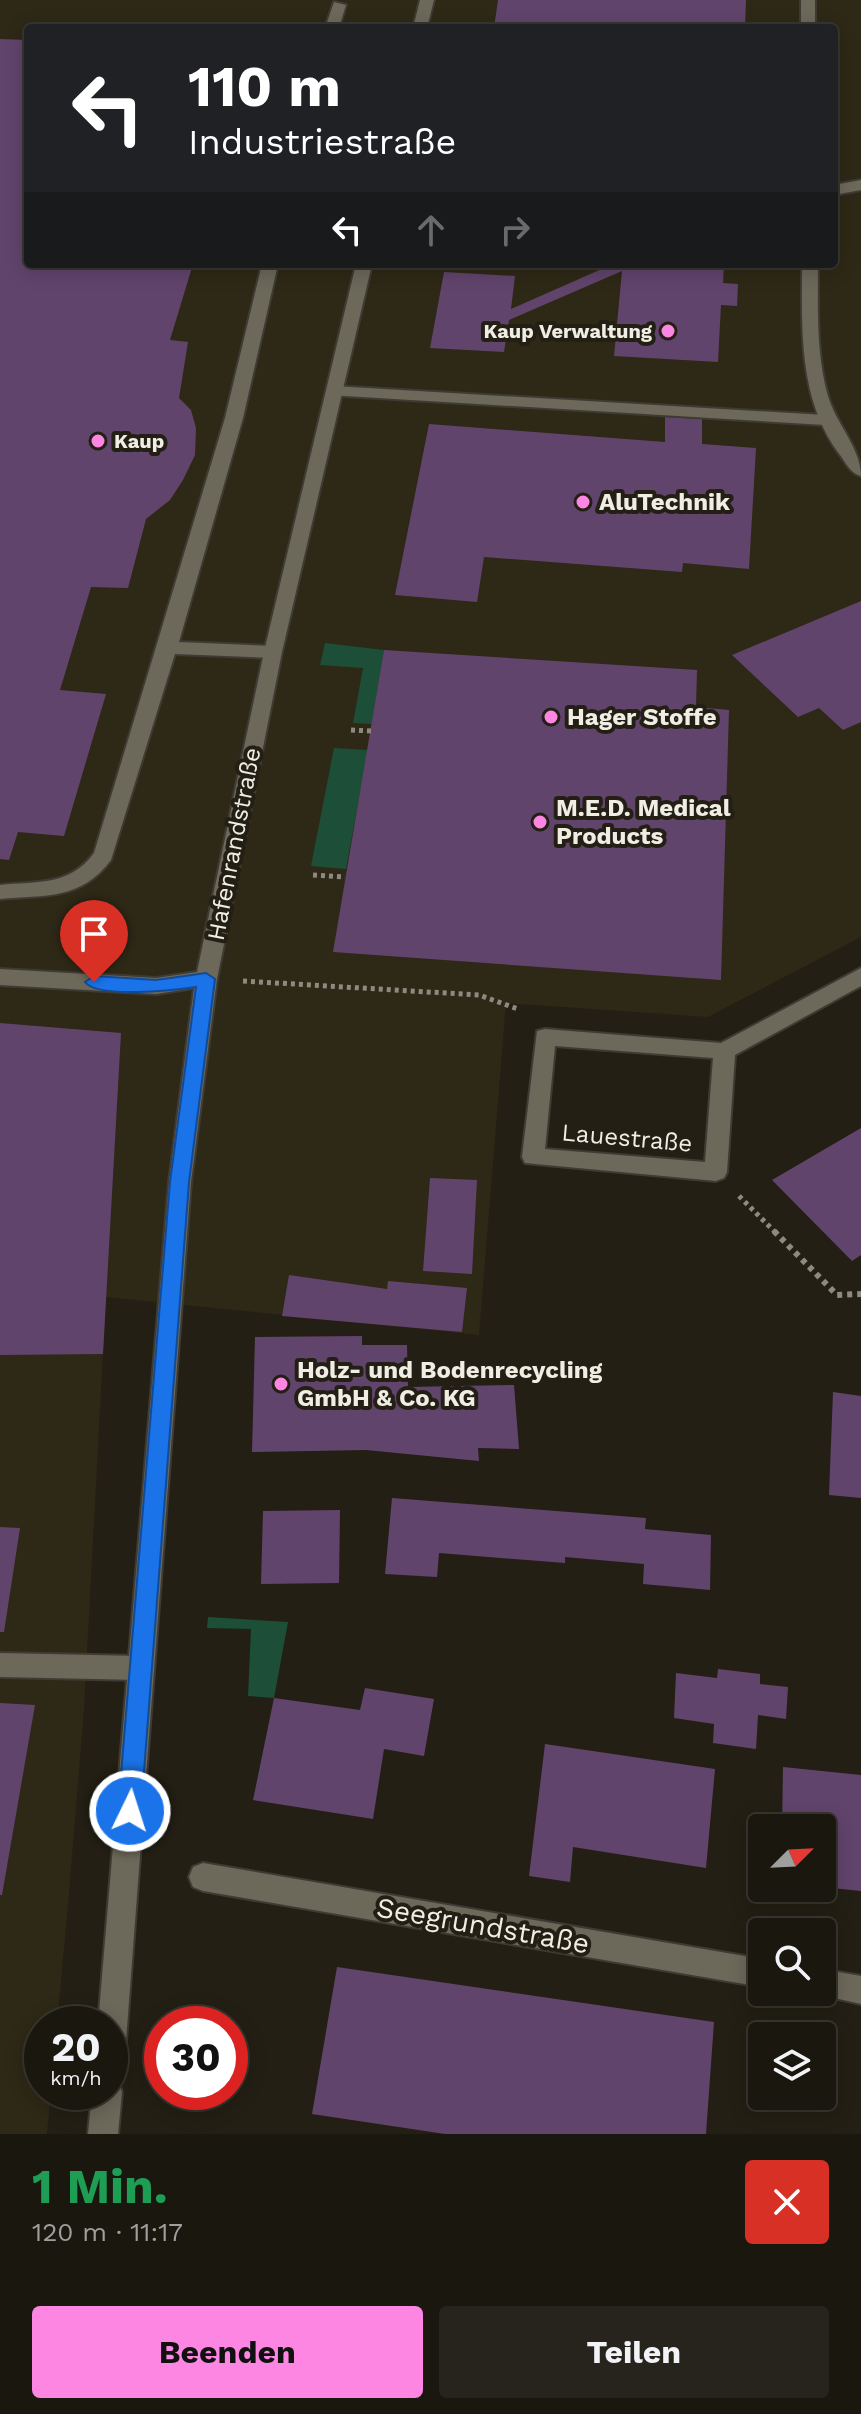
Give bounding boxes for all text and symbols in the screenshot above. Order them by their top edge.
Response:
text: 110 m [188,54,341,120]
icon: left [56,56,160,160]
text: Industriestraße [188,121,456,163]
icon: left [325,208,369,252]
icon: ahead [409,208,453,252]
icon: right [493,208,537,252]
place label: Kaup Verwaltung [484,319,653,343]
marker: Kaup Verwaltung [659,322,677,340]
place label: Kaup [114,429,164,453]
marker: Kaup [89,432,107,450]
place label: AluTechnik [599,488,730,516]
marker: AluTechnik [574,493,592,511]
place label: Hager Stoffe [567,703,717,731]
marker: Hager Stoffe [542,708,560,726]
street label: Hafenrandstraße [202,745,266,943]
place label: M.E.D. Medical Products [556,794,731,850]
marker: M.E.D. Medical Products [531,813,549,831]
pin [60,900,128,982]
icon: arrive [72,912,116,956]
street label: Lauestraße [561,1118,693,1158]
place label: Holz- und Bodenrecycling GmbH & Co. KG [297,1356,603,1412]
marker: Holz- und Bodenrecycling GmbH & Co. KG [272,1375,290,1393]
position arrow [88,1769,172,1853]
north arrow [748,1814,836,1902]
map controls [748,1814,836,2110]
street label: Seegrundstraße [374,1891,592,1960]
button: search [748,1918,836,2006]
speed limit sign: 30 [144,2006,248,2110]
button: layers [748,2022,836,2110]
text: 20 [51,2024,101,2071]
text: km/h [50,2066,102,2090]
text: 1 Min. [32,2158,168,2215]
button: close [745,2160,829,2244]
text: 120 m · 11:17 [32,2217,183,2247]
button: Beenden [32,2306,423,2398]
button: Teilen [439,2306,829,2398]

